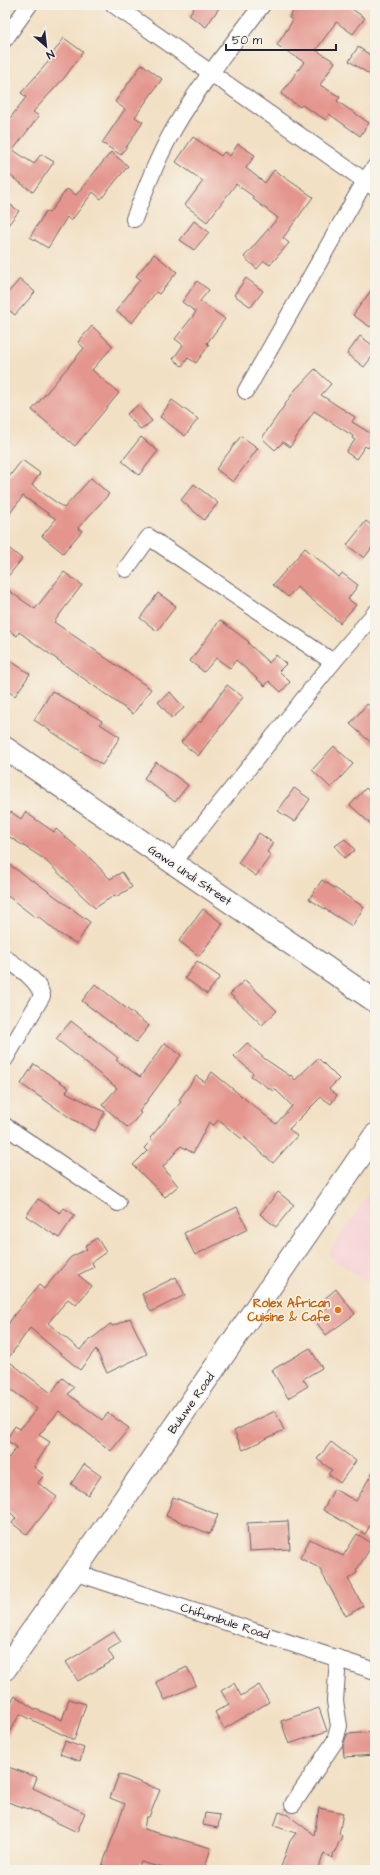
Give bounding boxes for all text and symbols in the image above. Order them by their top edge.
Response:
north arrow [26,26,66,66]
scale bar [226,26,336,52]
text: 50 m [232,32,263,49]
text: N [44,46,57,63]
street label: Gawa Undi Street [145,841,235,910]
place label: Rolex African Cuisine & Cafe [247,1295,331,1326]
marker: Rolex African Cuisine & Cafe [333,1305,343,1315]
street label: Buluwe Road [164,1369,219,1437]
street label: Chifumbule Road [178,1599,271,1644]

